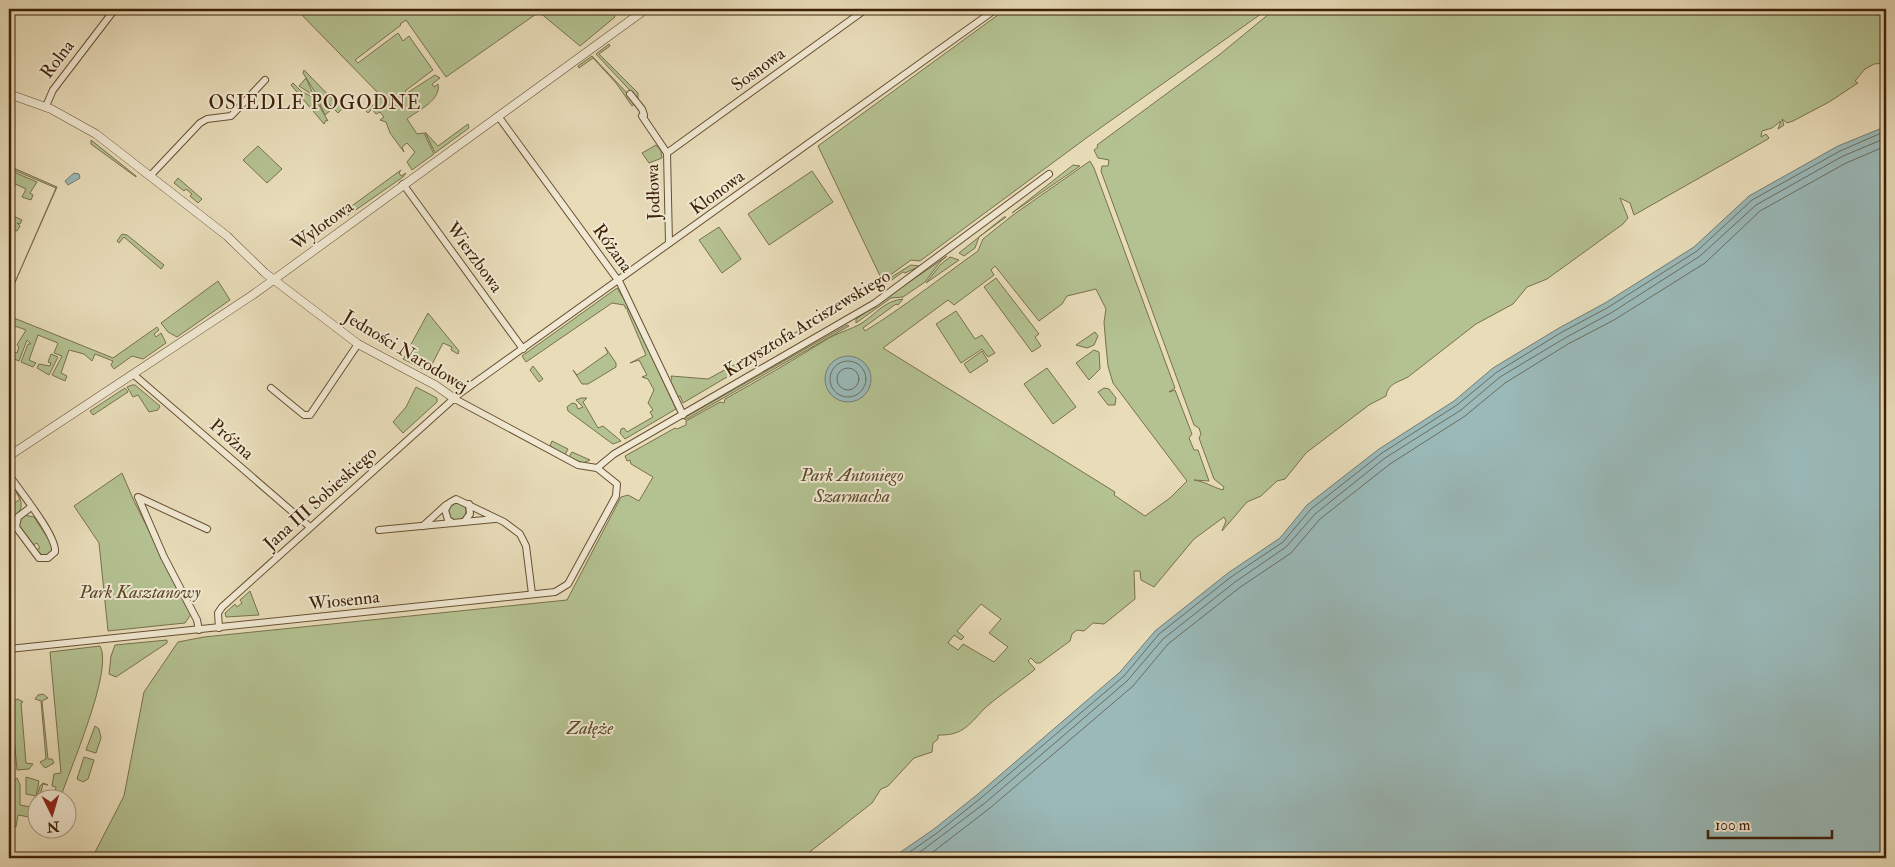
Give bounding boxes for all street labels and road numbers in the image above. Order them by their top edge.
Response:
street label: Rolna [35,35,80,83]
street label: Sosnowa [727,42,790,97]
street label: Jodłowa [641,163,666,221]
street label: Klonowa [685,165,750,220]
street label: Wylotowa [286,195,358,256]
street label: Wierzbowa [441,217,508,298]
street label: Różana [587,220,638,277]
street label: Krzysztofa Arciszewskiego [720,264,895,382]
street label: Jedności Narodowej [338,305,472,398]
street label: Próżna [205,414,259,465]
street label: Jana III Sobieskiego [258,441,382,556]
street label: Wiosenna [306,585,381,616]

